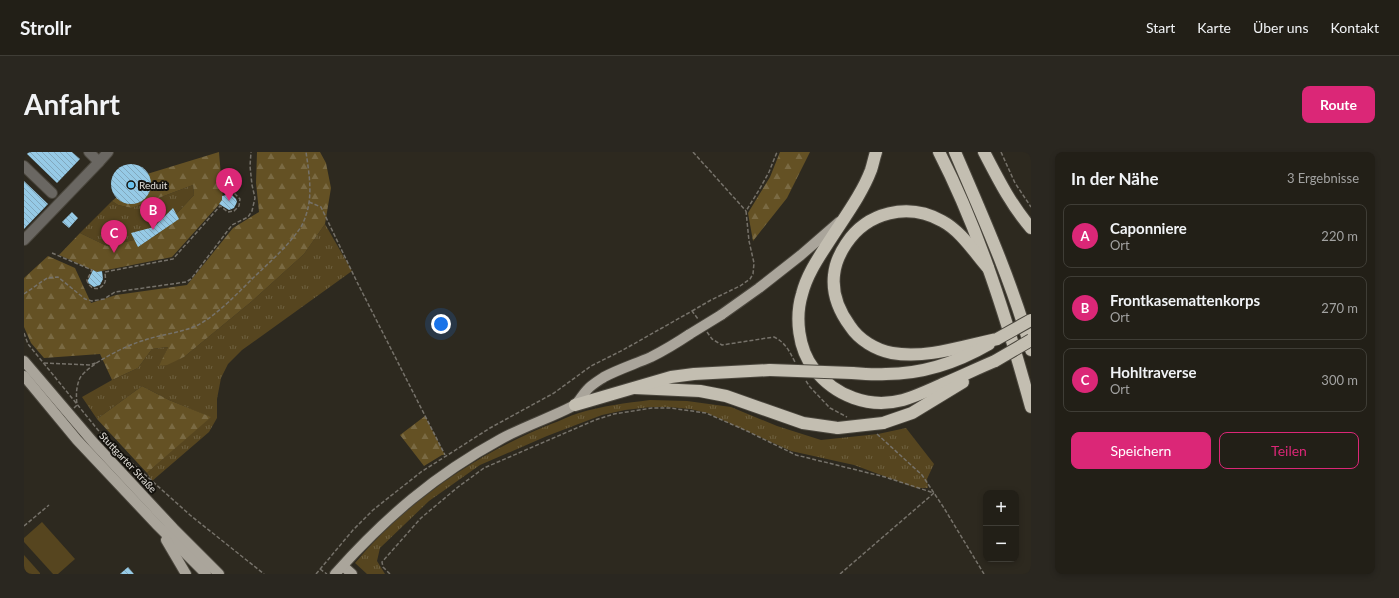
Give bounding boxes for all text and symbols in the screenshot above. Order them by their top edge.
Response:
text: Strollr [20,16,71,39]
text: Start [1146,19,1175,36]
text: Karte [1197,19,1231,36]
text: Über uns [1253,19,1308,36]
text: Kontakt [1330,19,1379,36]
button: Route [1302,86,1375,123]
text: Anfahrt [24,87,120,121]
pin: A [216,168,242,201]
text: In der Nähe [1071,168,1159,189]
text: 3 Ergebnisse [1287,170,1359,186]
place label: Reduit [139,179,168,191]
marker: Reduit [126,180,136,190]
pin: B [140,197,166,230]
text: Caponniere [1110,219,1187,237]
pin: C [101,220,127,253]
text: A [1080,228,1090,244]
text: 220 m [1321,228,1358,244]
text: Ort [1110,237,1130,253]
text: Frontkasemattenkorps [1110,291,1260,309]
text: B [1081,300,1089,316]
text: 270 m [1321,300,1358,316]
text: Ort [1110,309,1130,325]
your location [431,314,451,334]
text: Hohltraverse [1110,363,1197,381]
text: C [1081,372,1089,388]
text: 300 m [1321,372,1358,388]
text: Ort [1110,381,1130,397]
street label: Stuttgarter Straße [97,429,159,495]
button: Speichern [1071,432,1211,469]
button: Teilen [1219,432,1359,469]
map controls [983,490,1019,562]
button: + [983,490,1019,526]
button: − [983,526,1019,562]

